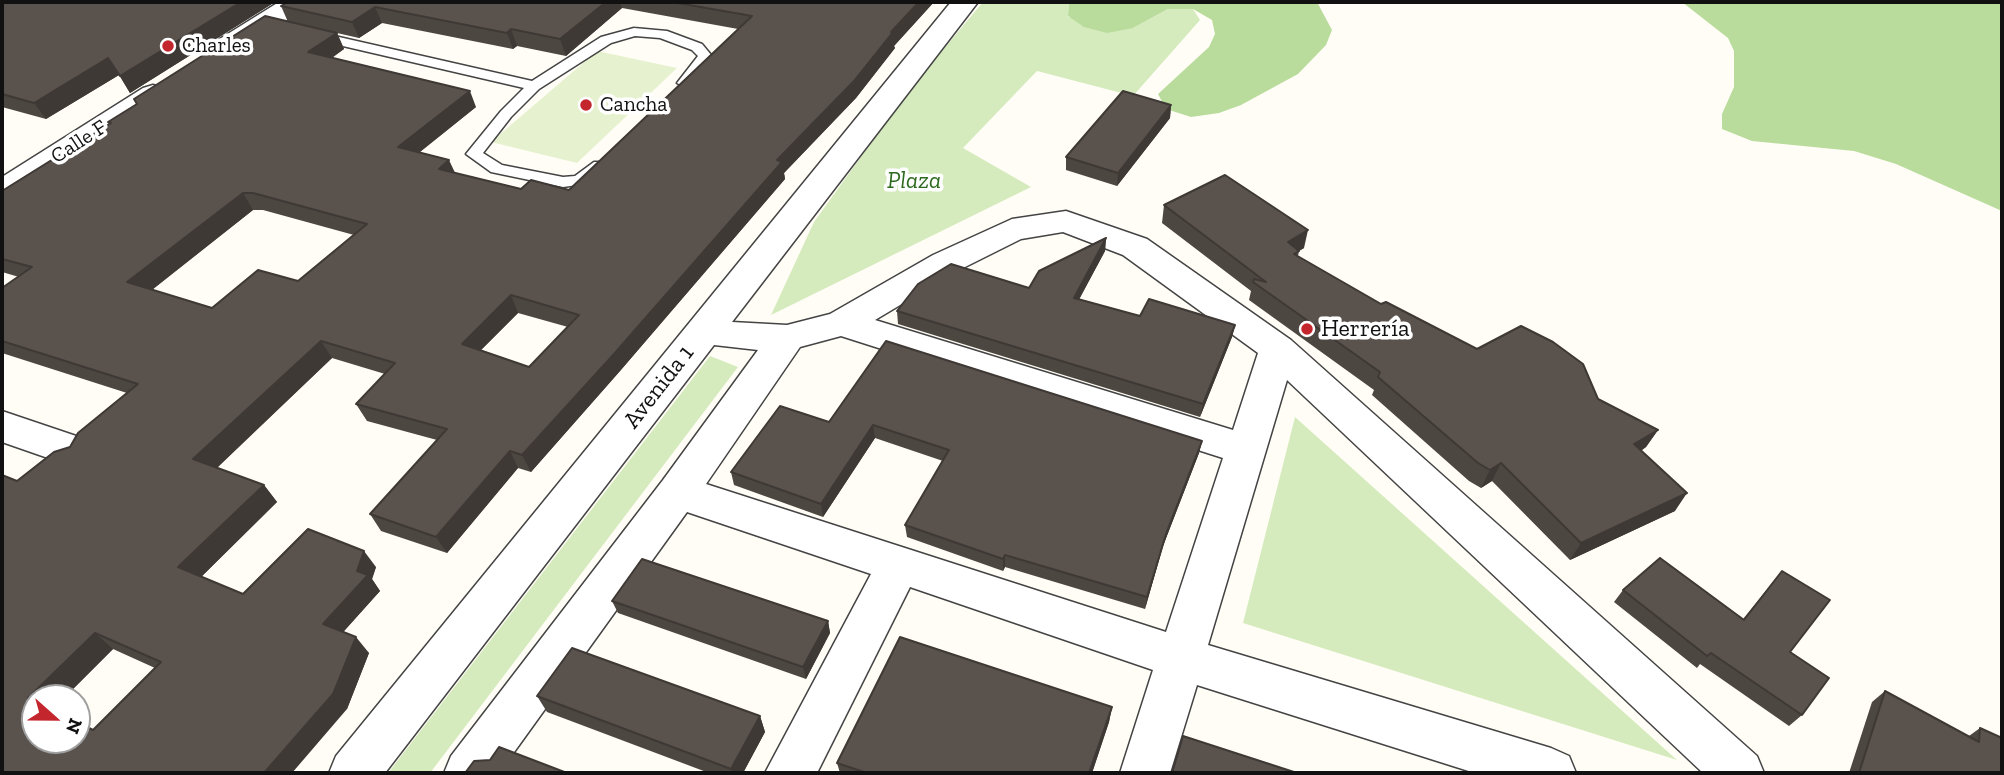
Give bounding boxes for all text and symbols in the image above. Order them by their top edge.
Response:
place label: Charles [182,33,251,59]
marker: Charles [160,38,176,54]
place label: Cancha [600,92,667,118]
marker: Cancha [578,97,594,113]
street label: Calle F [46,115,112,169]
park label: Plaza [887,167,941,195]
place label: Herrería [1321,315,1410,343]
marker: Herrería [1299,321,1315,337]
street label: Avenida 1 [618,340,700,434]
north arrow [21,684,91,754]
text: N [61,715,88,737]

